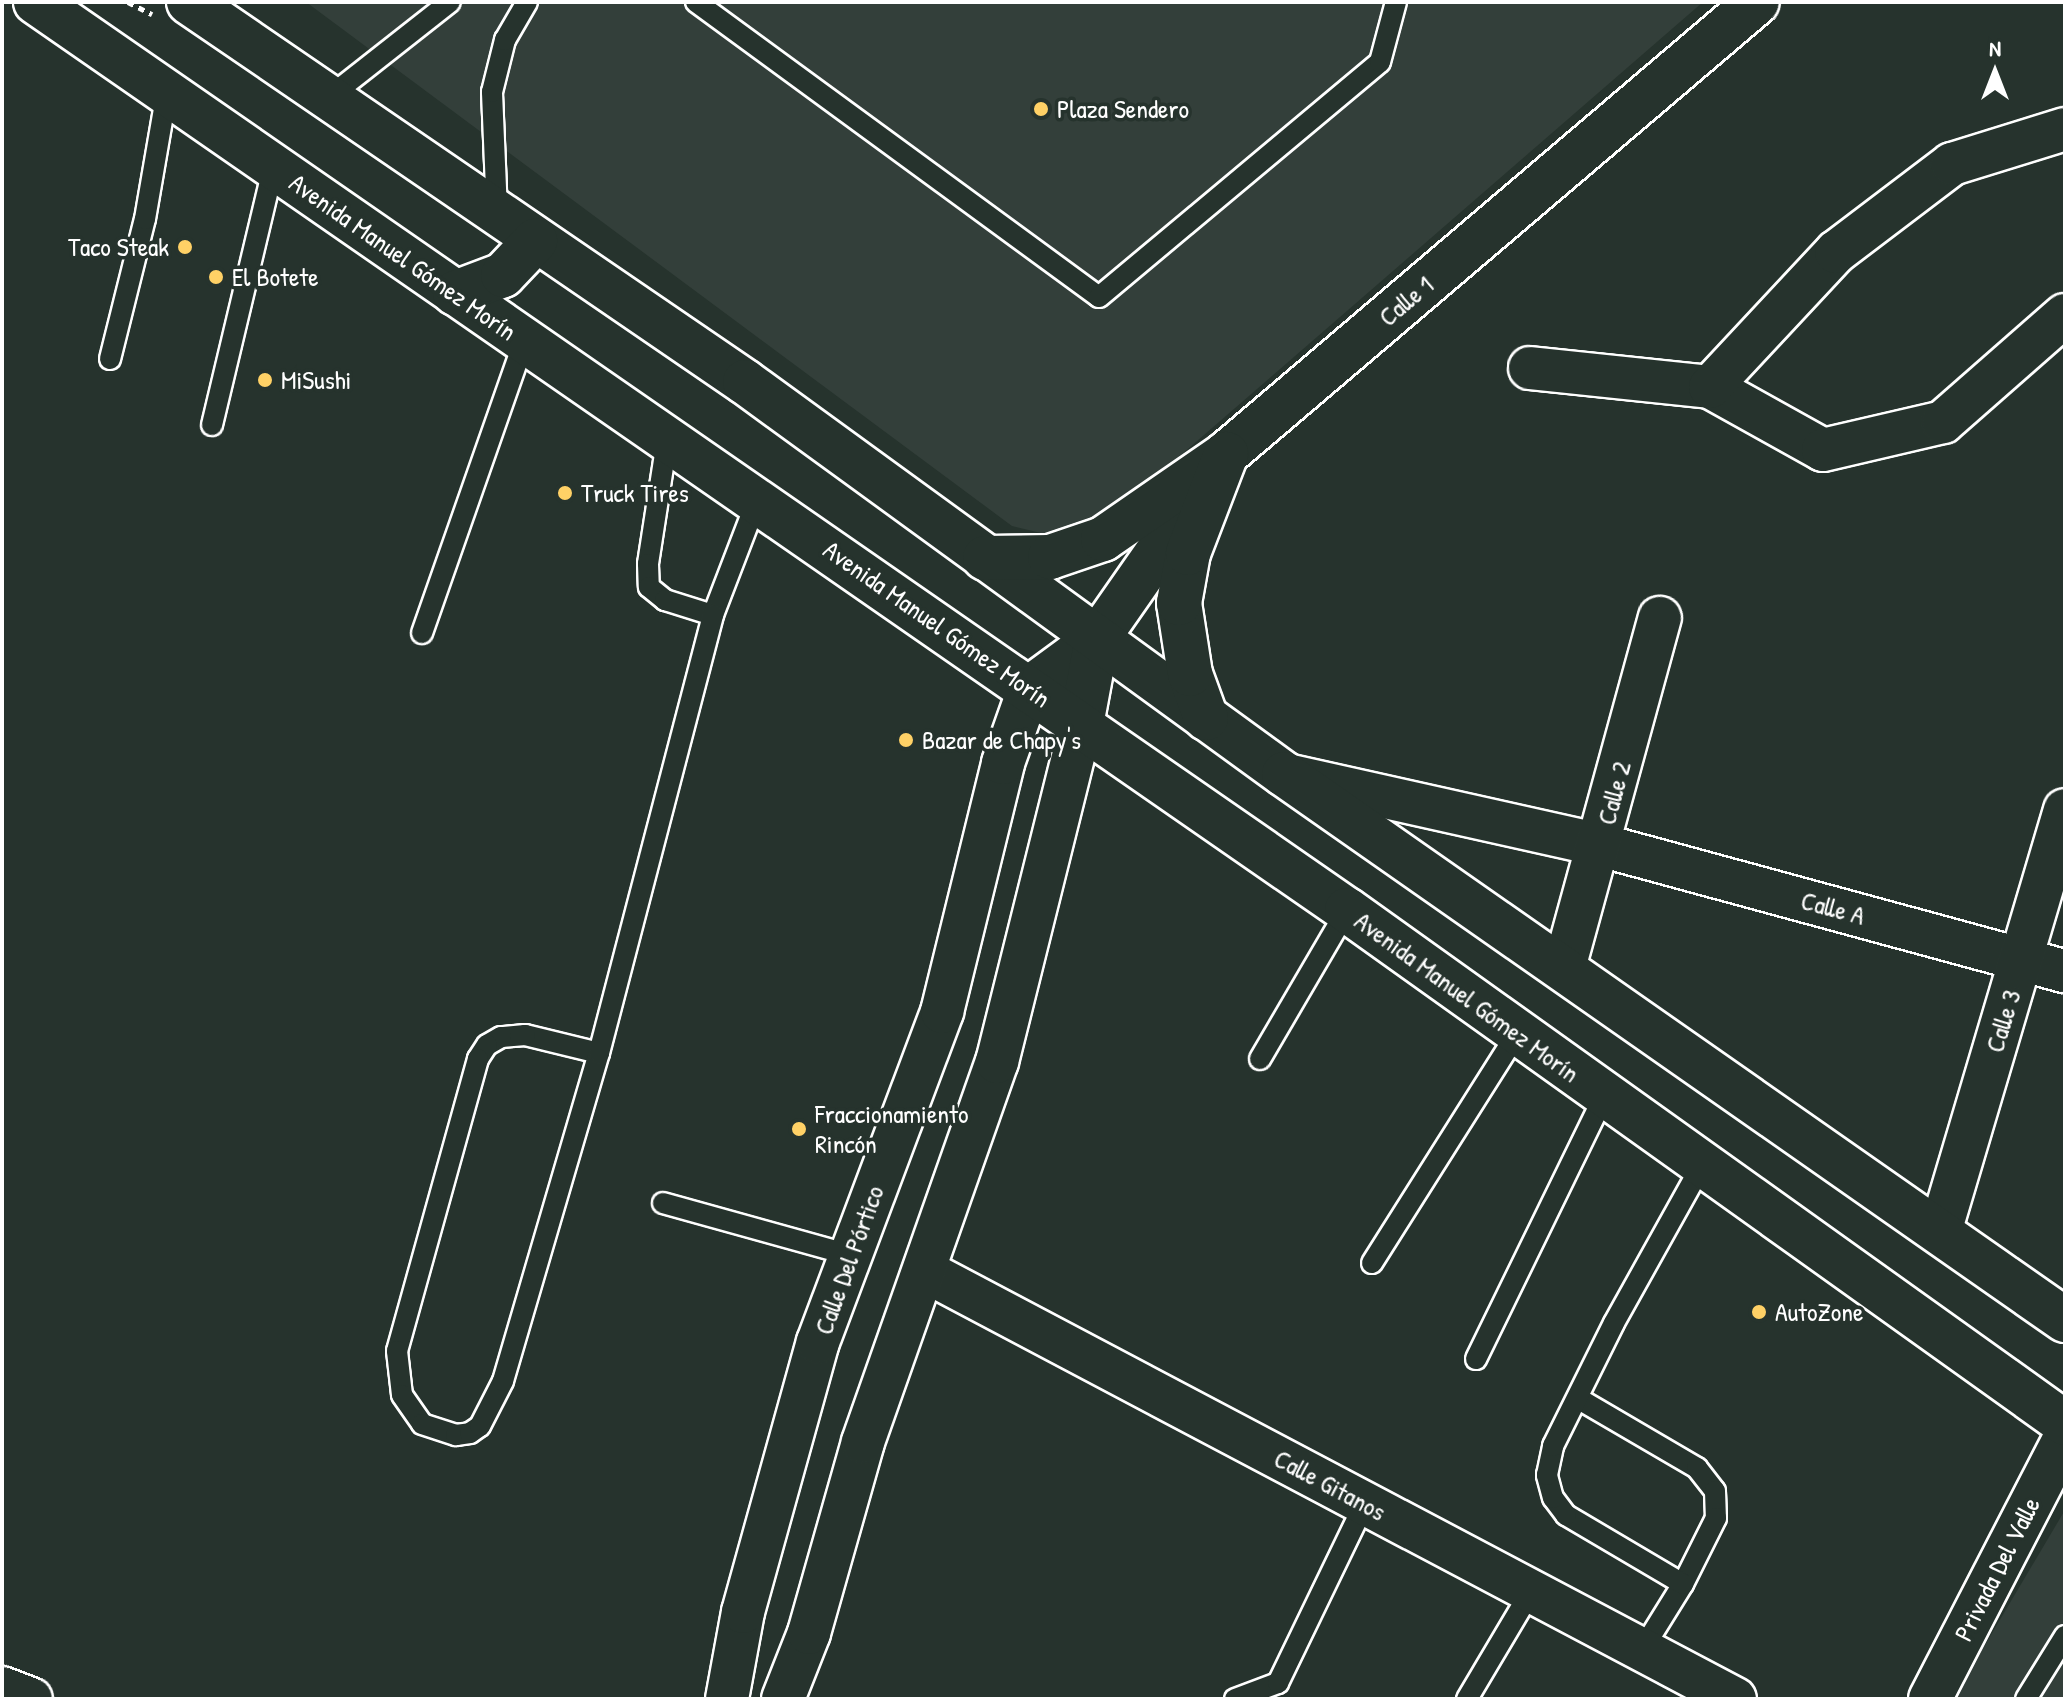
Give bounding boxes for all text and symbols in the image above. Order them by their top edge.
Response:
north arrow [1955,32,2035,112]
text: N [1989,33,2001,63]
place label: Plaza Sendero [1057,93,1189,125]
marker: Plaza Sendero [1032,100,1050,118]
street label: Avenida Manuel Gómez Morín [283,167,523,347]
place label: Taco Steak [68,231,169,263]
marker: Taco Steak [176,238,194,256]
place label: El Botete [232,261,319,293]
marker: El Botete [207,268,225,286]
street label: Calle 1 [1372,269,1440,333]
place label: MiSushi [281,364,351,396]
marker: MiSushi [256,371,274,389]
place label: Truck Tires [581,477,689,509]
marker: Truck Tires [556,484,574,502]
street label: Avenida Manuel Gómez Morín [817,534,1057,714]
place label: Bazar de Chapy's [922,724,1081,756]
marker: Bazar de Chapy's [897,731,915,749]
street label: Calle 2 [1591,758,1637,828]
street label: Calle A [1798,885,1868,931]
street label: Avenida Manuel Gómez Morín [1349,905,1585,1089]
street label: Calle 3 [1979,986,2027,1056]
place label: Fraccionamiento Rincón [815,1098,968,1160]
marker: Fraccionamiento Rincón [790,1120,808,1138]
street label: Calle Del Pórtico [808,1181,890,1339]
place label: AutoZone [1775,1296,1863,1328]
marker: AutoZone [1750,1303,1768,1321]
street label: Calle Gitanos [1269,1443,1391,1527]
street label: Privada Del Valle [1947,1492,2047,1646]

